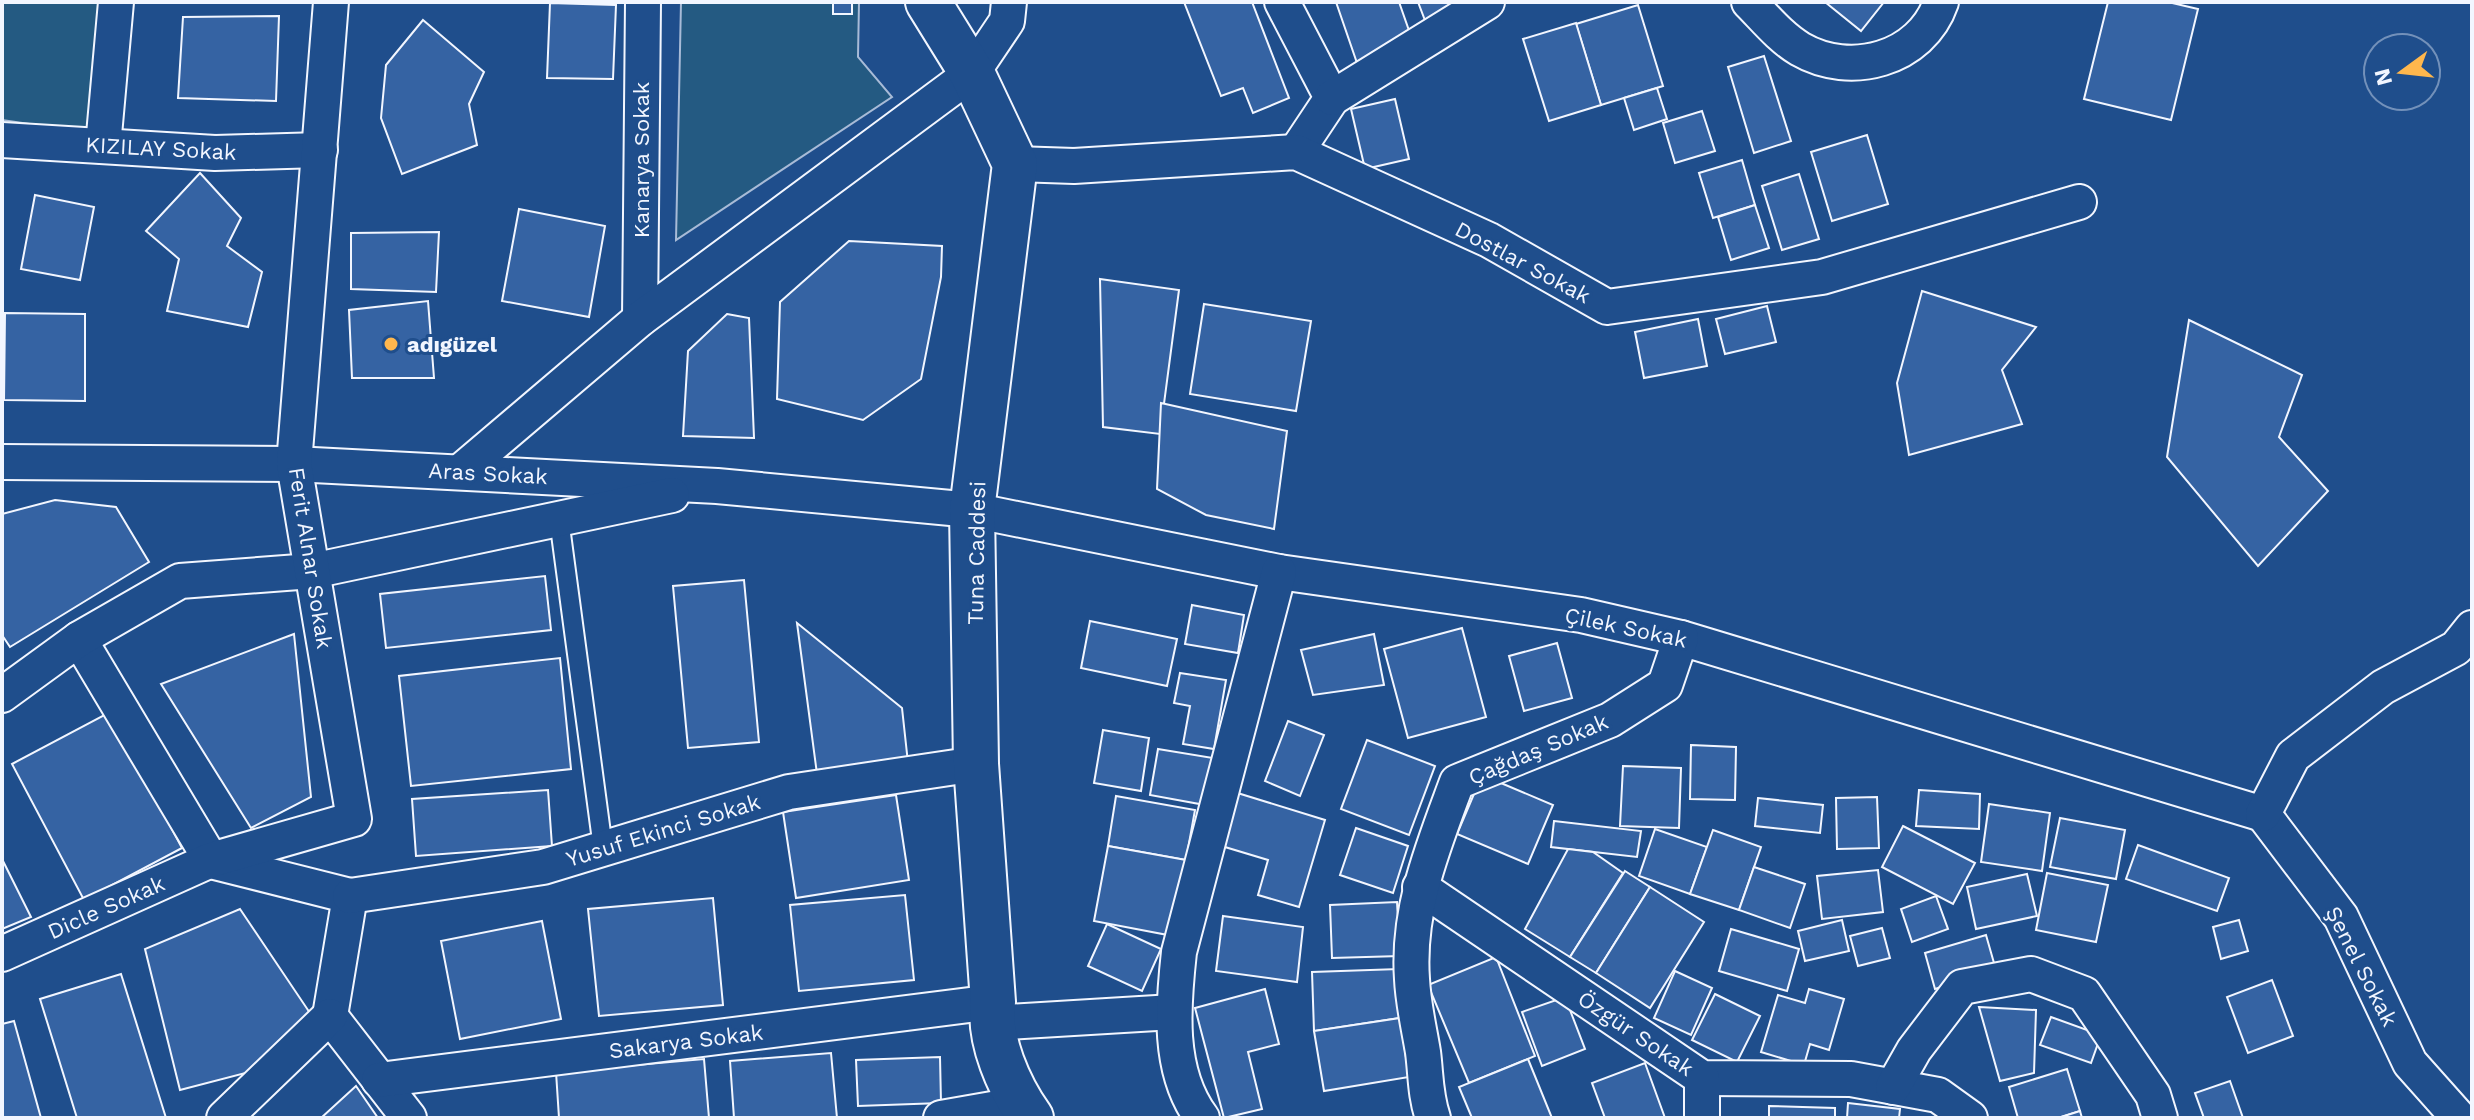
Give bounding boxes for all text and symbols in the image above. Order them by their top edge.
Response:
north arrow [2362,32,2442,112]
text: N [2369,66,2397,88]
street label: Kanarya Sokak [629,82,654,238]
street label: KIZILAY Sokak [85,132,237,165]
street label: Dostlar Sokak [1451,216,1595,309]
place label: adıgüzel [407,332,498,357]
marker: adıgüzel [382,335,400,353]
street label: Aras Sokak [428,458,548,489]
street label: Ferit Alnar Sokak [284,466,337,651]
street label: Tuna Caddesi [963,481,990,625]
street label: Çilek Sokak [1562,602,1689,653]
street label: Çağdaş Sokak [1465,709,1612,790]
street label: Yusuf Ekinci Sokak [563,789,763,872]
street label: Dicle Sokak [44,871,169,944]
street label: Şenel Sokak [2321,902,2402,1030]
street label: Özgür Sokak [1573,986,1698,1081]
street label: Sakarya Sokak [608,1020,765,1063]

